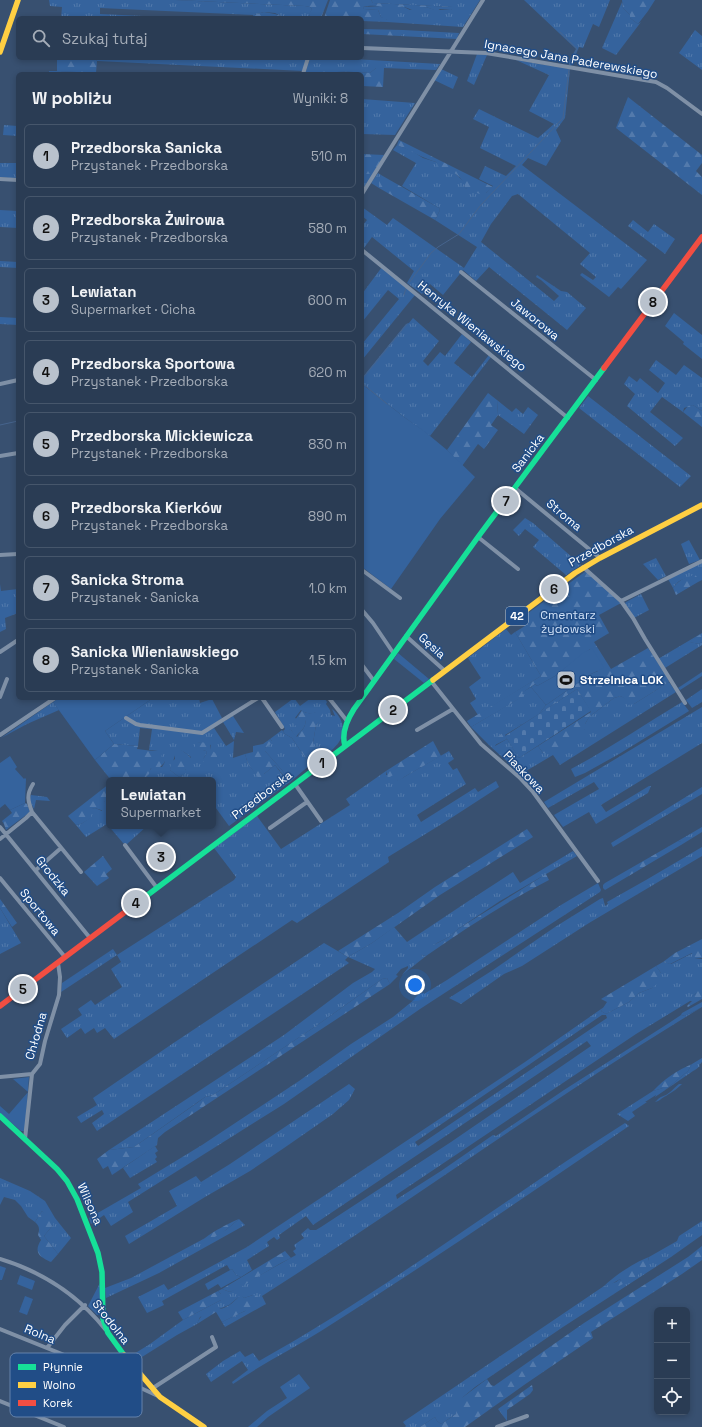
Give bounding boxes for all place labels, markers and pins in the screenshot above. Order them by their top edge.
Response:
pin: 8 [640,287,666,317]
pin: 7 [493,486,519,516]
pin: 6 [541,574,567,604]
sports icon: Strzelnica LOK [555,669,577,691]
place label: Strzelnica LOK [580,672,664,688]
pin: 2 [380,695,406,725]
pin: 1 [309,748,335,778]
pin: 3 [148,842,174,872]
pin: 4 [123,888,149,918]
pin: 5 [10,974,36,1004]

